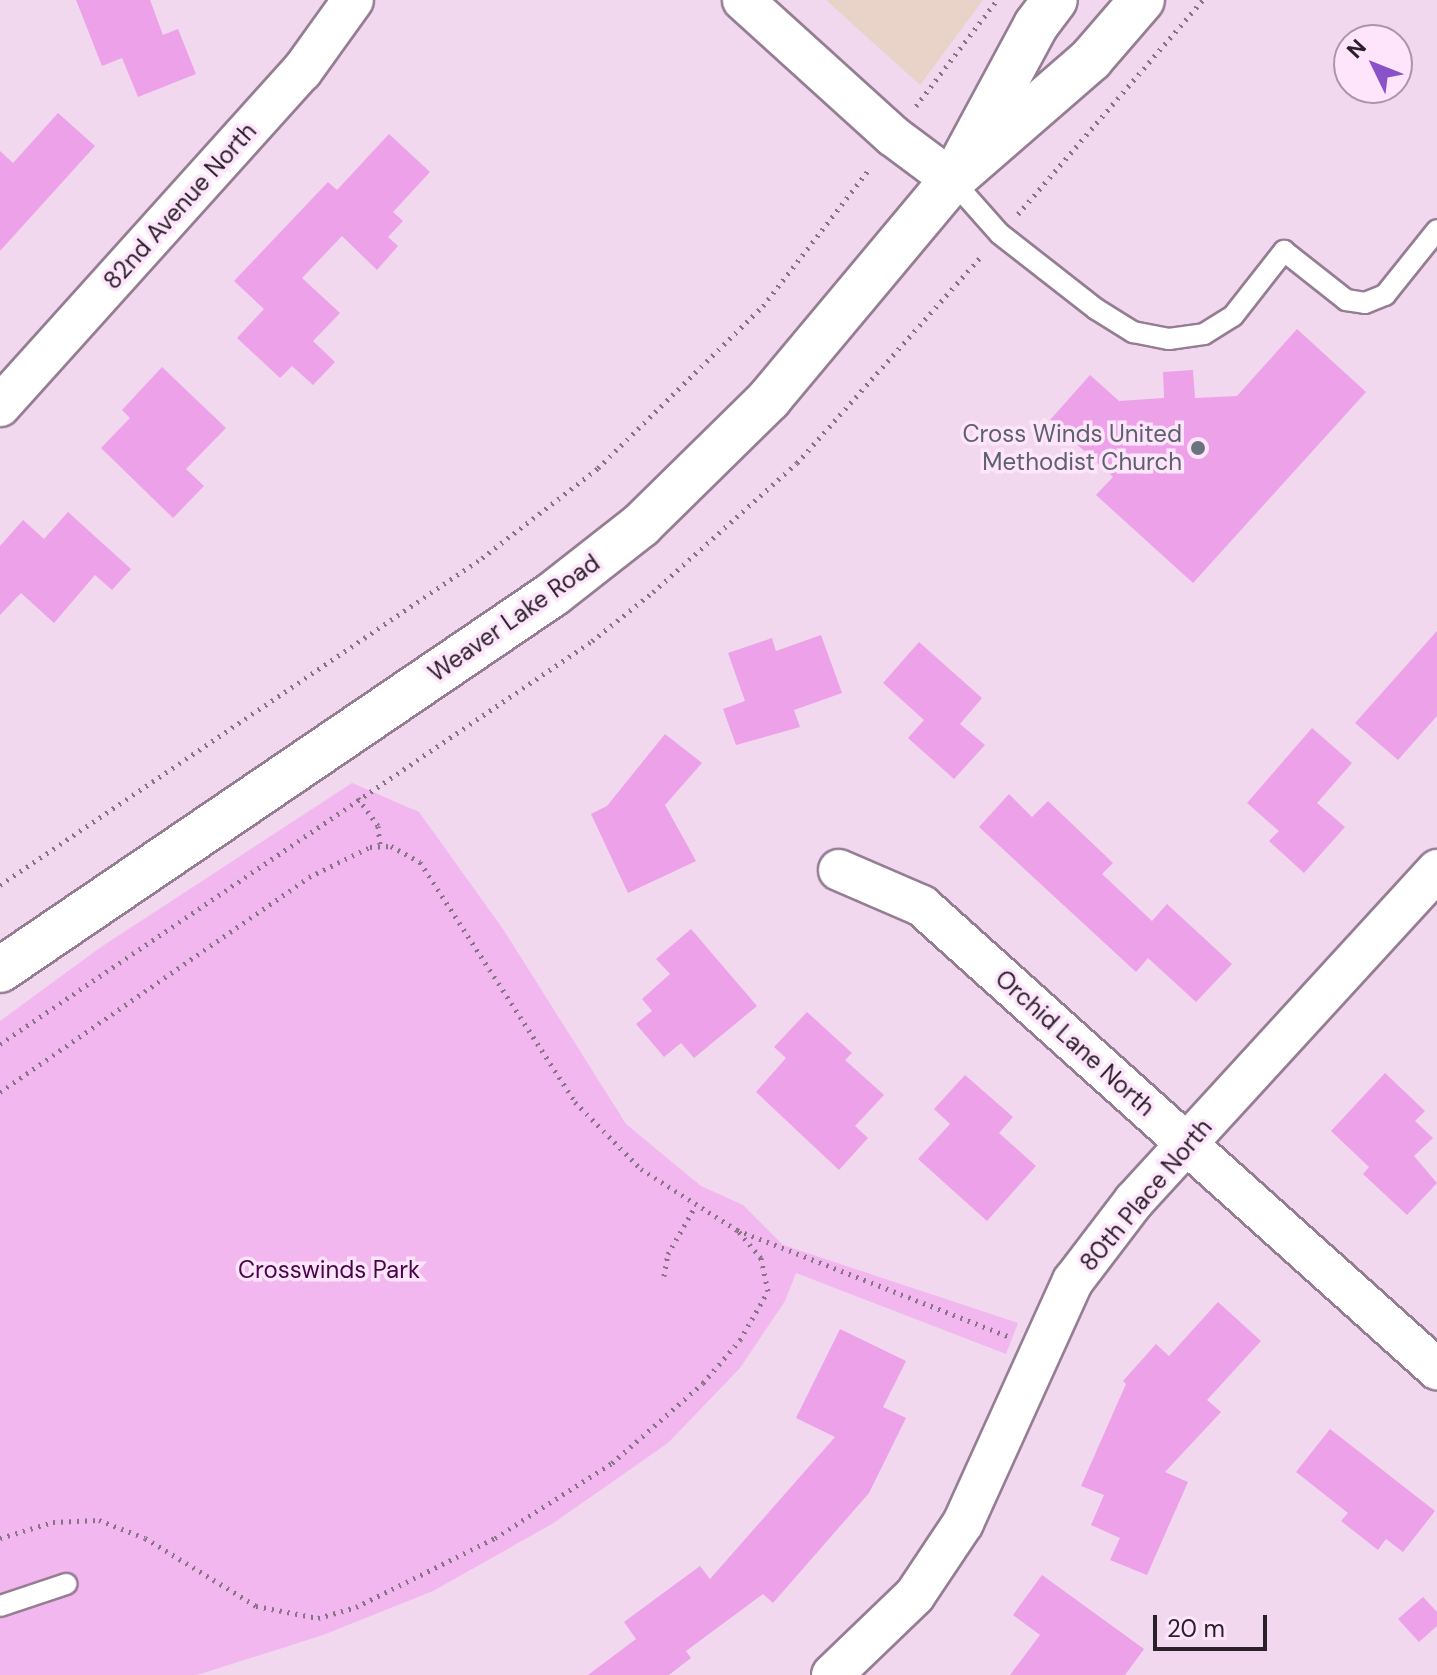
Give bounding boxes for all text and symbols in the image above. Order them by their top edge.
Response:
north arrow [1333,24,1413,104]
text: N [1340,33,1373,64]
street label: 82nd Avenue North [98,117,262,295]
place label: Cross Winds United Methodist Church [962,420,1182,476]
marker: Cross Winds United Methodist Church [1189,439,1207,457]
street label: Weaver Lake Road [423,548,605,688]
street label: Orchid Lane North [990,964,1160,1122]
street label: 80th Place North [1074,1113,1218,1277]
park label: Crosswinds Park [238,1256,420,1284]
scale bar [1157,1599,1271,1649]
text: 20 m [1167,1613,1225,1644]

